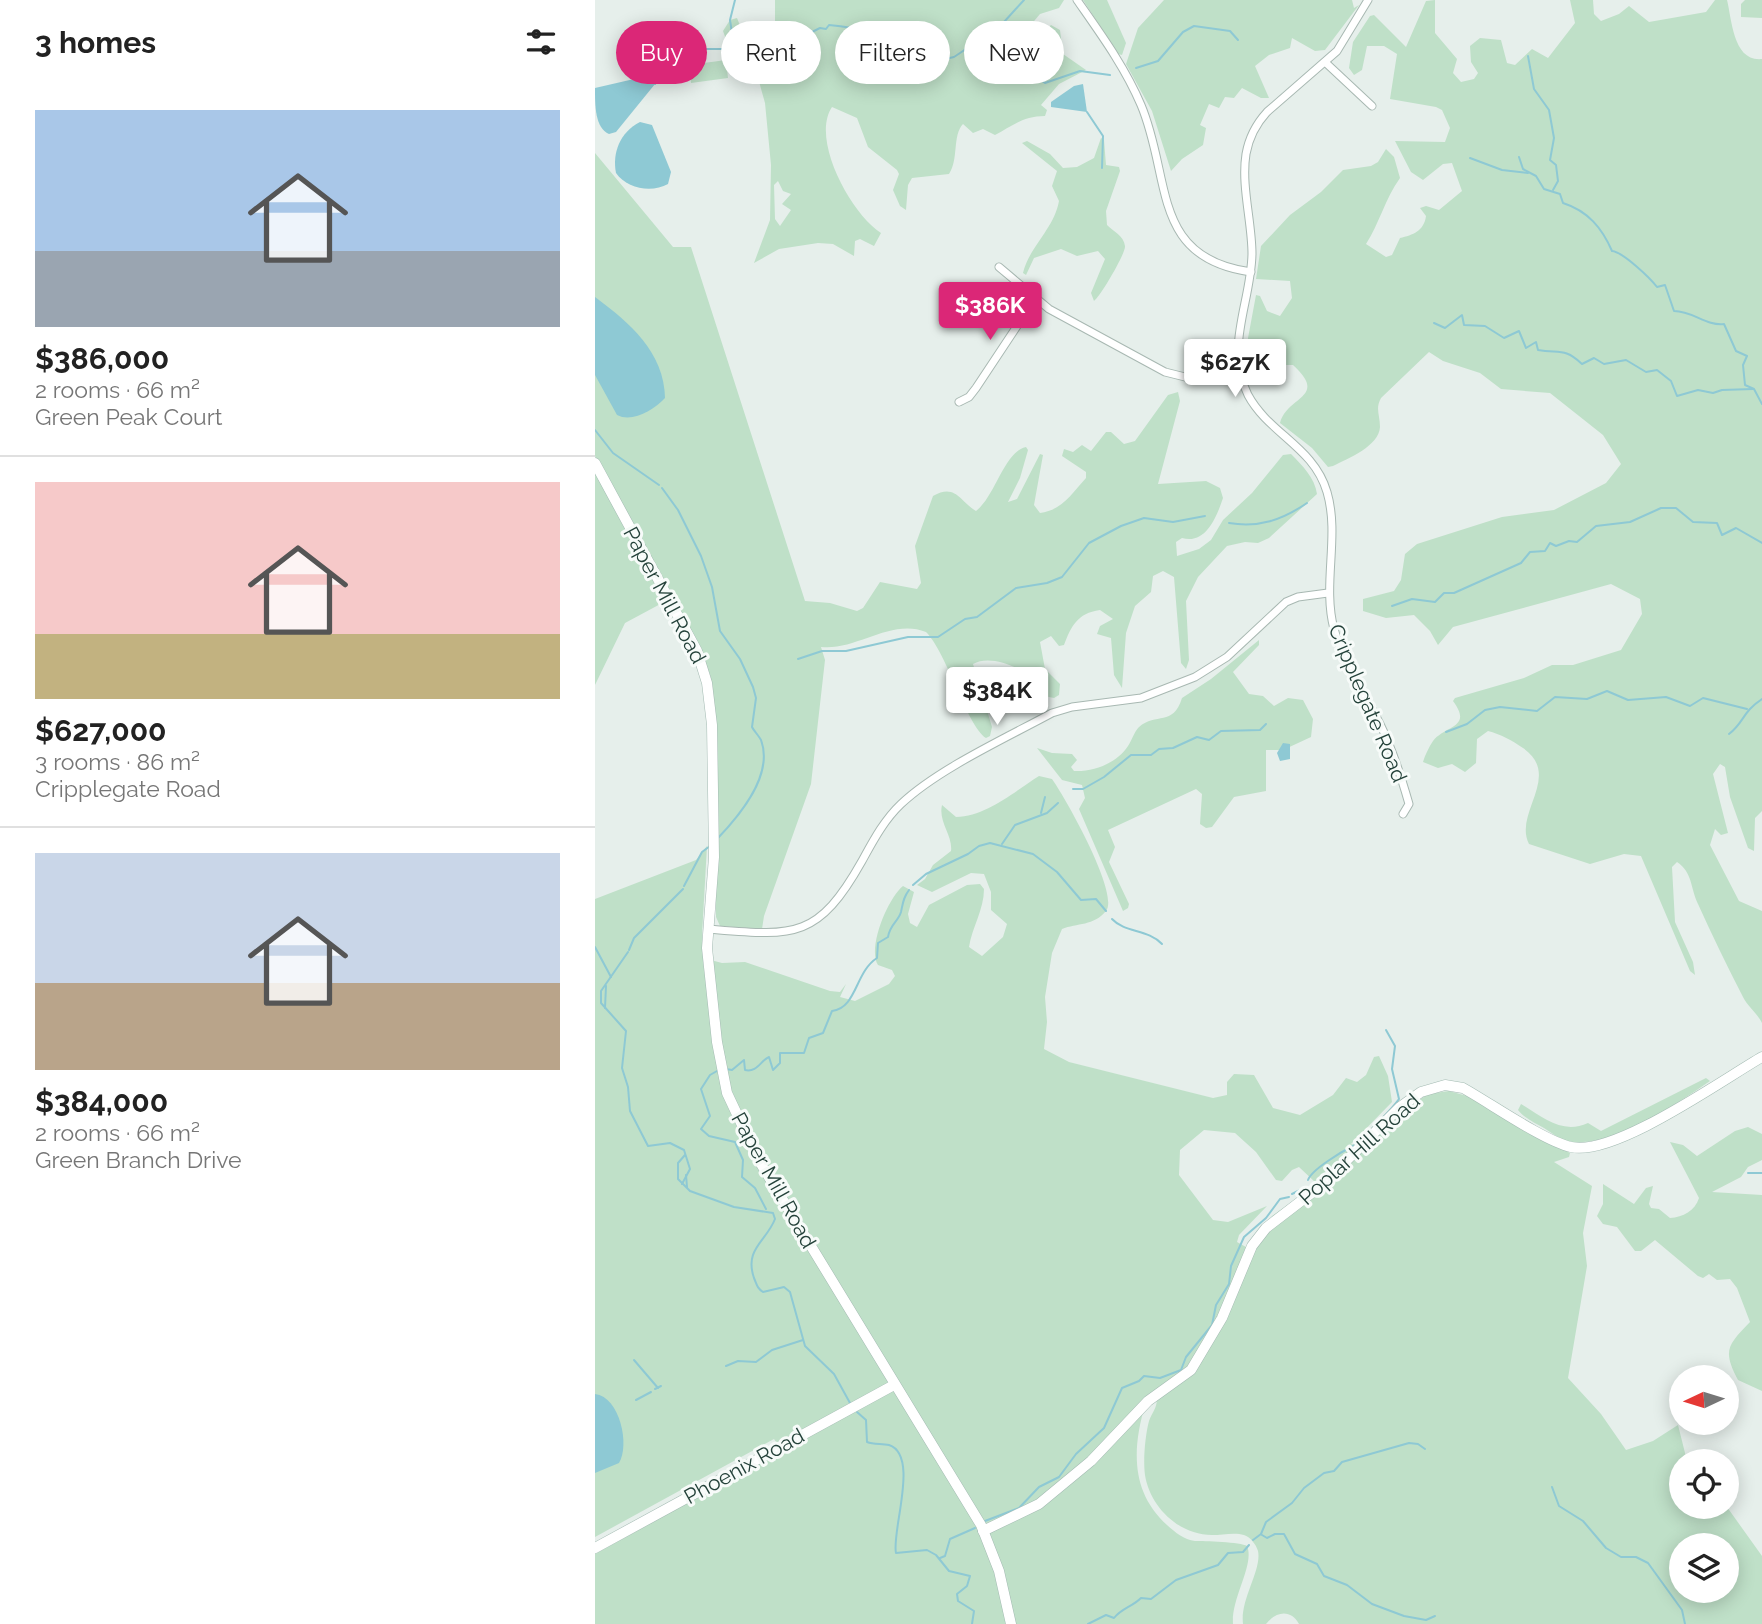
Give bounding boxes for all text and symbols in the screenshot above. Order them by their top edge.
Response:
chip: Buy [616,21,707,84]
chip: Rent [721,21,821,84]
chip: Filters [835,21,950,84]
chip: New [964,21,1064,84]
icon: filters [522,23,560,61]
text: 3 homes [35,25,156,60]
icon: home [235,155,361,281]
pin: $386K [941,282,1039,342]
text: $386K [955,291,1025,318]
pin: $627K [1186,340,1284,399]
text: $386,000 [35,341,169,376]
text: $627K [1200,348,1270,375]
text: 2 rooms · 66 m² [35,376,200,403]
text: Green Peak Court [35,403,223,430]
street label: Paper Mill Road [618,522,712,668]
icon: home [235,527,361,653]
street label: Cripplegate Road [1323,620,1413,786]
pin: $384K [948,668,1046,727]
text: $384K [962,676,1032,703]
text: $627,000 [35,713,167,748]
text: 3 rooms · 86 m² [35,748,200,775]
text: Cripplegate Road [35,775,221,802]
icon: home [235,898,361,1024]
text: $384,000 [35,1084,168,1119]
street label: Poplar Hill Road [1293,1088,1425,1210]
street label: Paper Mill Road [726,1108,822,1252]
text: 2 rooms · 66 m² [35,1119,200,1146]
text: Green Branch Drive [35,1146,242,1173]
north arrow [1669,1365,1739,1435]
map controls [1669,1365,1739,1603]
street label: Phoenix Road [680,1423,808,1509]
button: locate [1669,1449,1739,1519]
button: layers [1669,1533,1739,1603]

